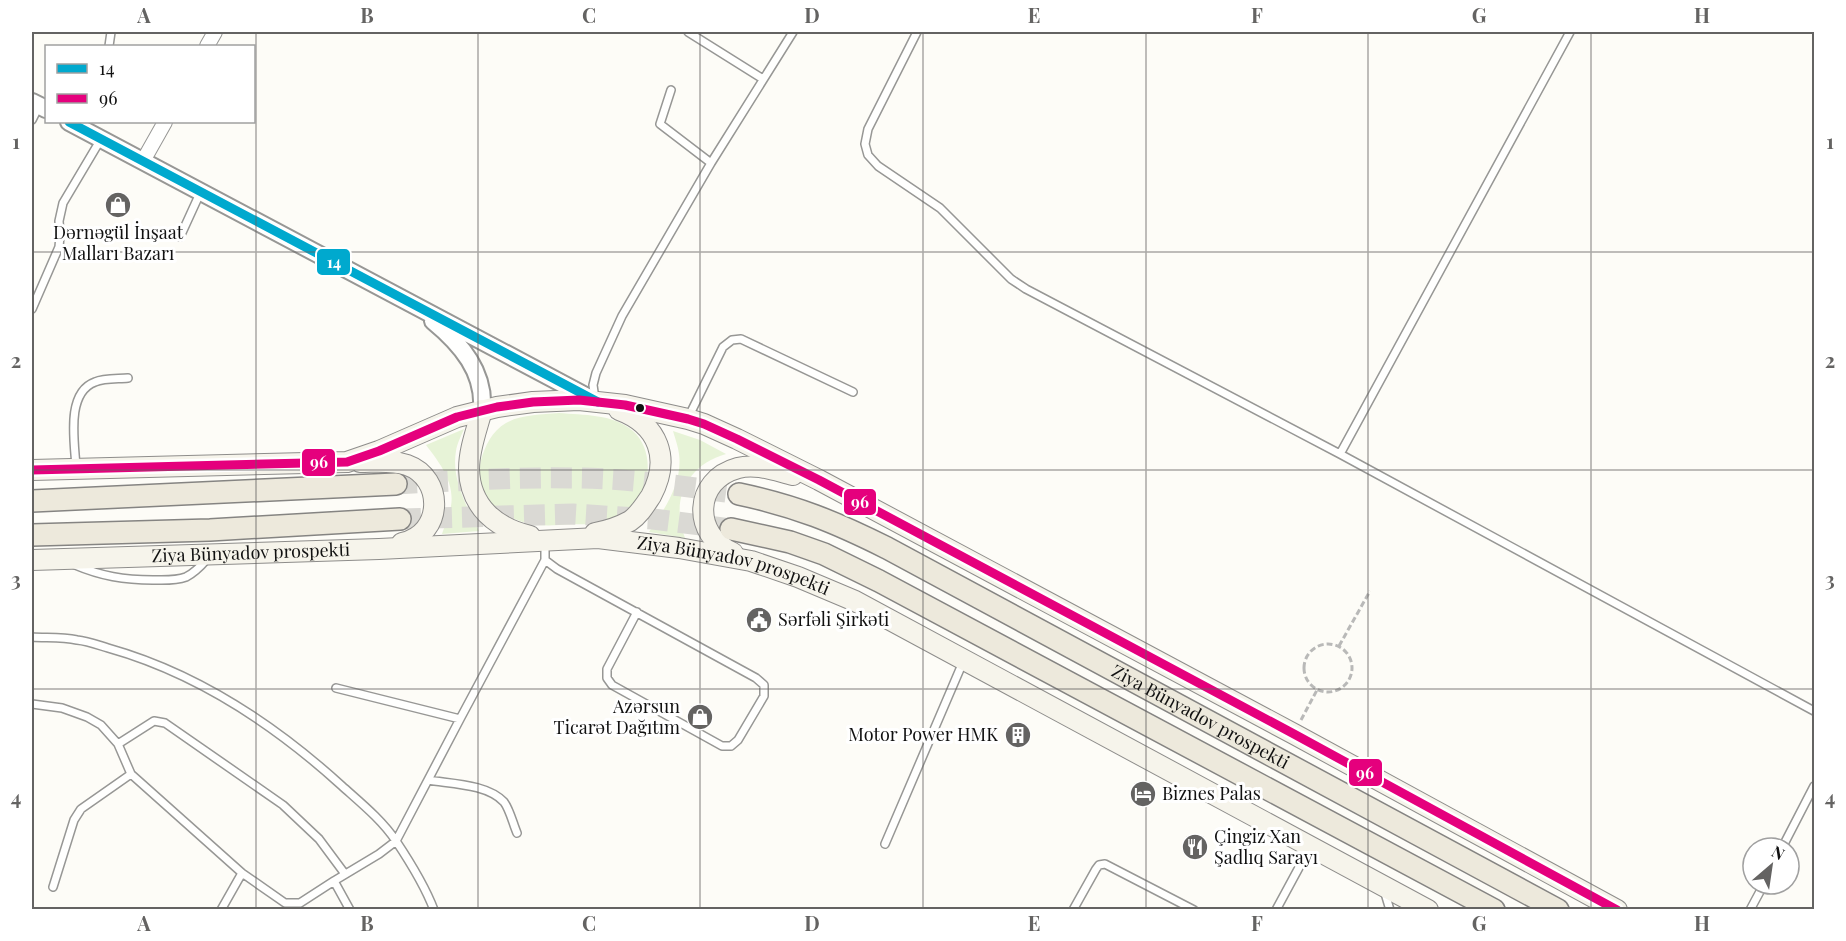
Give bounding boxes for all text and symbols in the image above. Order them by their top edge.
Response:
text: A [136,1,151,28]
text: B [360,1,374,28]
text: C [582,1,596,28]
text: D [804,1,820,28]
text: E [1028,1,1040,28]
text: F [1251,1,1263,28]
text: G [1472,1,1487,28]
text: H [1694,1,1710,28]
legend [45,45,255,123]
text: 14 [99,56,115,80]
text: 96 [99,86,117,110]
text: 1 [12,127,20,154]
text: 1 [1826,127,1834,154]
shop icon: Dərnəgül İnşaat Malları Bazarı [103,190,133,220]
place label: Dərnəgül İnşaat Malları Bazarı [53,220,184,265]
line badge: 14 [316,248,351,276]
text: 14 [327,251,341,272]
text: 2 [11,346,21,373]
text: 2 [1825,346,1835,373]
unlabelled marker [634,402,646,414]
line badge: 96 [301,448,336,477]
text: 96 [310,451,328,472]
line badge: 96 [843,488,877,516]
text: 96 [851,491,869,512]
street label: Ziya Bünyadov prospekti [636,530,834,600]
street label: Ziya Bünyadov prospekti [151,537,351,567]
text: 3 [11,565,21,592]
text: 3 [1825,565,1835,592]
public building icon: Sərfəli Şirkəti [744,605,774,635]
place label: Sərfəli Şirkəti [778,607,889,631]
street label: Ziya Bünyadov prospekti [1108,658,1294,774]
place label: Azərsun Ticarət Dağıtım [553,694,680,739]
shop icon: Azərsun Ticarət Dağıtım [685,702,715,732]
building icon: Motor Power HMK [1003,720,1033,750]
place label: Motor Power HMK [848,722,998,746]
line badge: 96 [1348,758,1383,787]
text: 96 [1356,762,1374,783]
hotel icon: Biznes Palas [1128,779,1158,809]
place label: Biznes Palas [1162,781,1261,805]
text: 4 [11,783,21,810]
text: 4 [1825,783,1835,810]
place label: Çingiz Xan Şadlıq Sarayı [1214,824,1318,869]
restaurant icon: Çingiz Xan Şadlıq Sarayı [1180,832,1210,862]
north arrow [1741,836,1801,896]
text: N [1768,840,1789,865]
text: A [136,909,151,936]
text: B [360,909,374,936]
text: C [582,909,596,936]
text: D [804,909,820,936]
text: E [1028,909,1040,936]
text: F [1251,909,1263,936]
text: G [1472,909,1487,936]
text: H [1694,909,1710,936]

